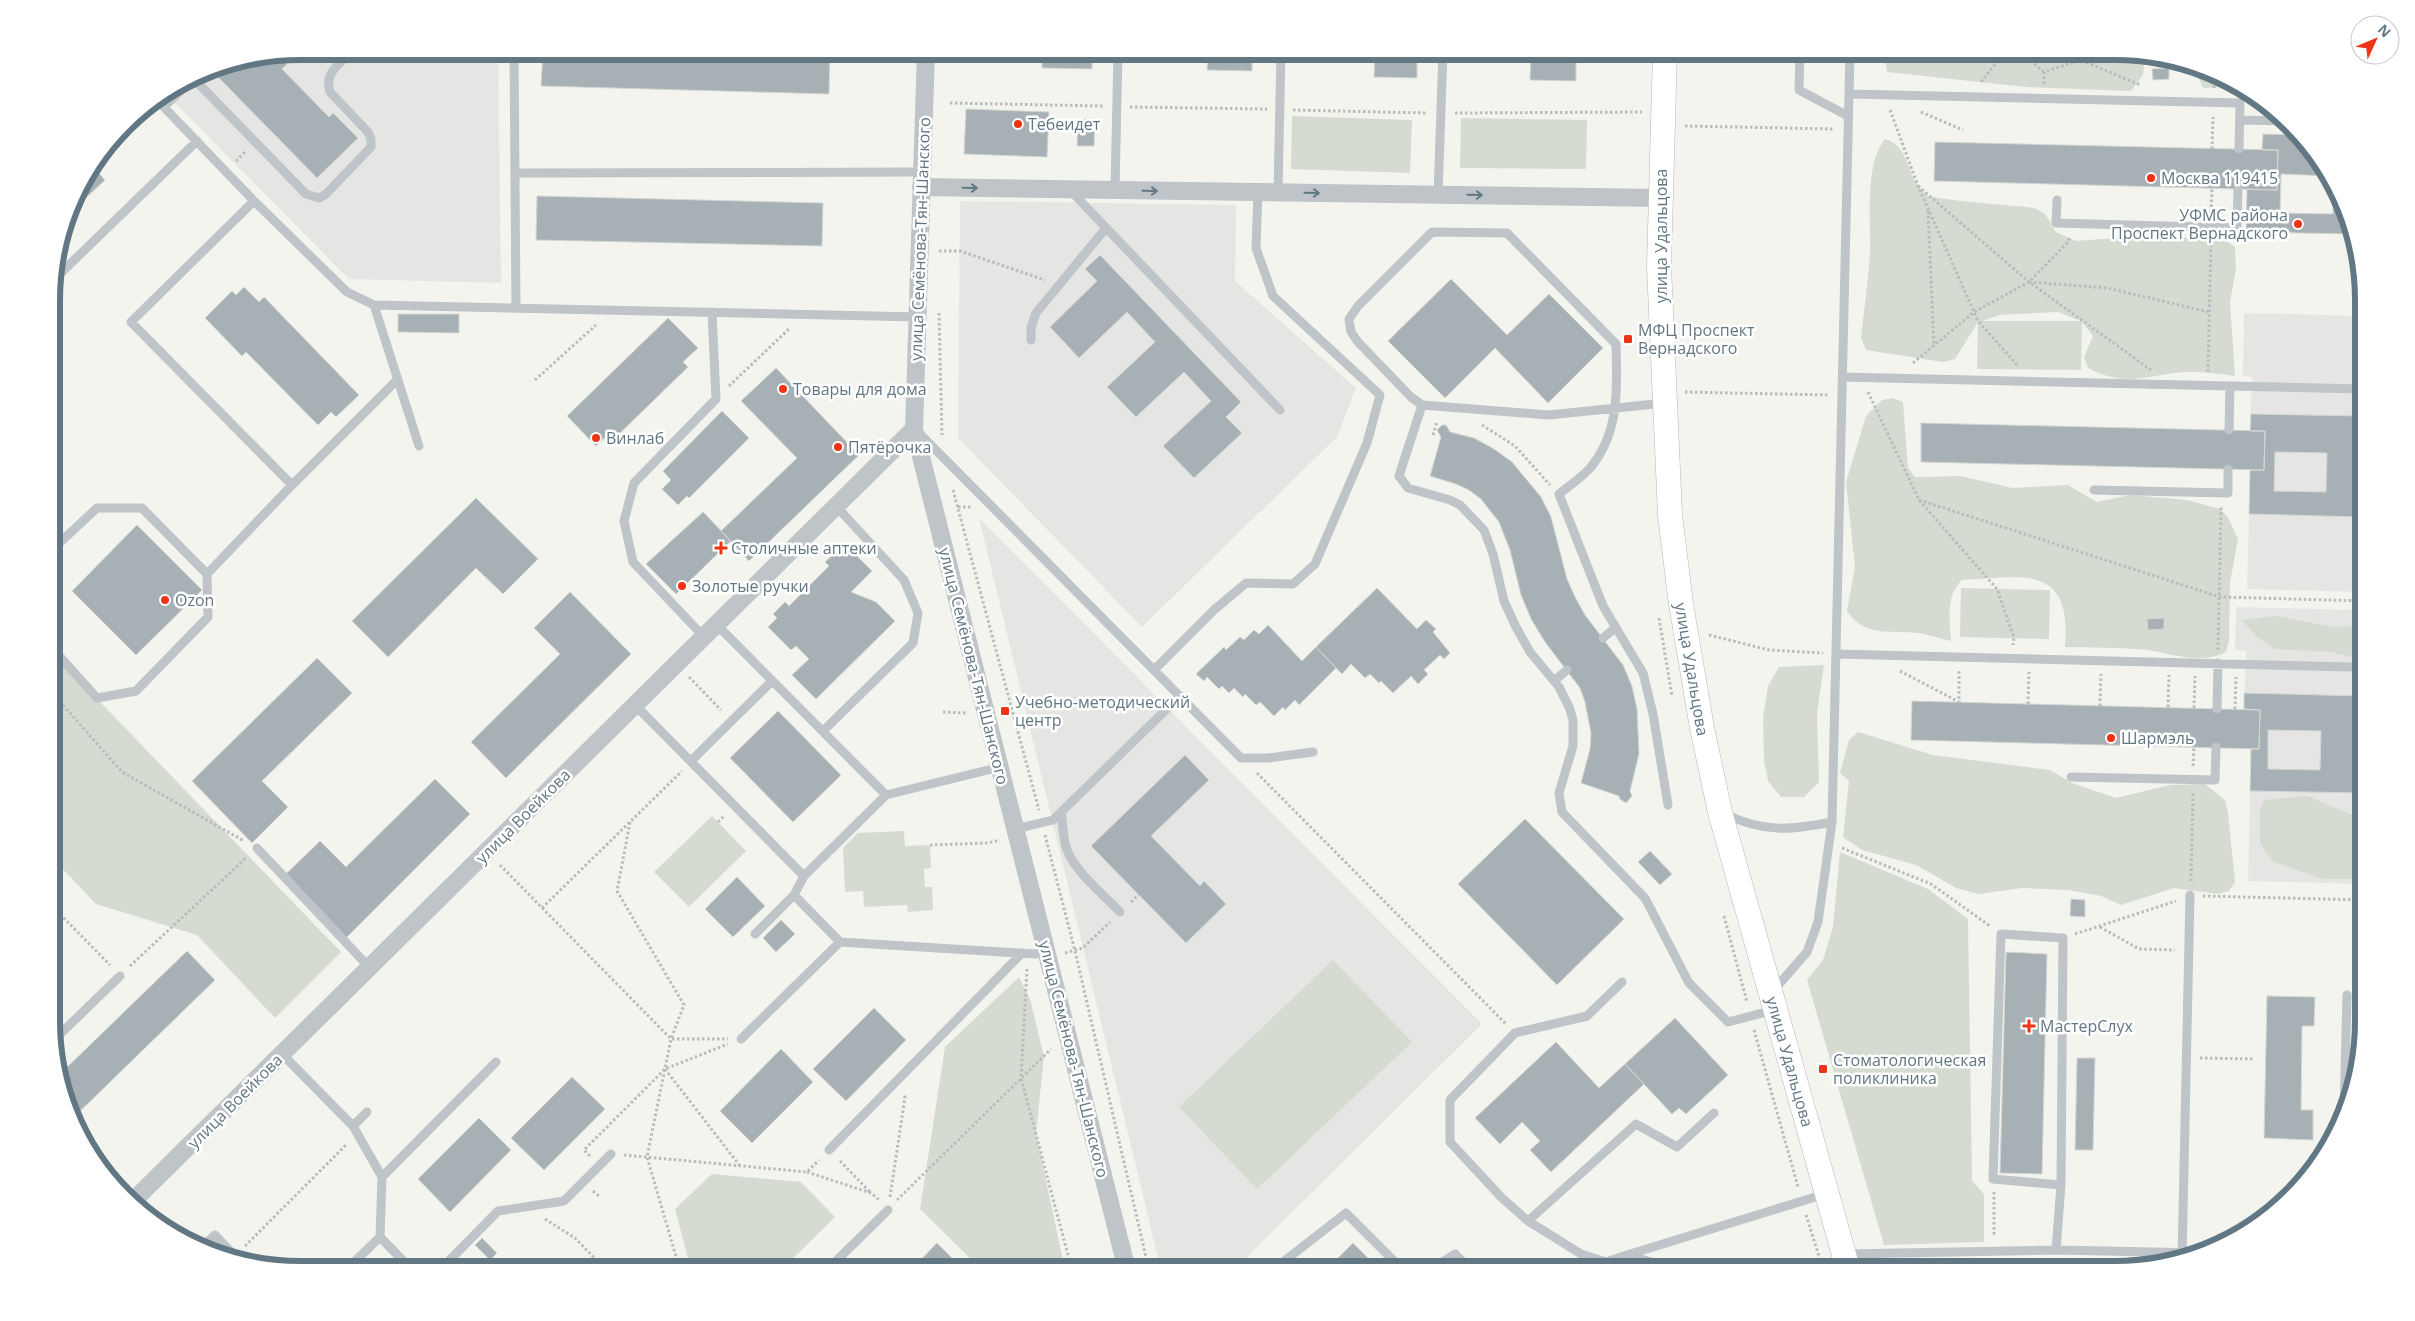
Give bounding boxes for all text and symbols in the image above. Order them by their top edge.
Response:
north arrow [2350,15,2400,65]
text: N [2374,20,2396,41]
place label: Тебеидет [1028,113,1101,135]
street label: улица Семёнова-Тян-Шанского [905,117,935,361]
marker: Тебеидет [1012,118,1024,130]
place label: Москва 119415 [2161,167,2278,189]
street label: улица Удальцова [1650,169,1672,303]
marker: Москва 119415 [2145,172,2157,184]
one-way arrow [961,183,977,193]
one-way arrow [1141,186,1157,195]
one-way arrow [1304,188,1320,198]
one-way arrow [1466,190,1482,200]
place label: УФМС района Проспект Вернадского [2111,204,2288,244]
marker: УФМС района Проспект Вернадского [2292,218,2304,230]
place label: МФЦ Проспект Вернадского [1638,319,1755,359]
marker: МФЦ Проспект Вернадского [1622,333,1634,345]
place label: Товары для дома [793,378,927,400]
marker: Товары для дома [777,383,789,395]
place label: Винлаб [606,427,664,449]
marker: Винлаб [590,432,602,444]
place label: Пятёрочка [848,436,931,458]
marker: Пятёрочка [832,441,844,453]
place label: Столичные аптеки [731,537,877,559]
marker: Столичные аптеки [715,542,727,554]
street label: улица Семёнова-Тян-Шанского [934,545,1014,787]
place label: Золотые ручки [692,575,809,597]
marker: Золотые ручки [676,580,688,592]
place label: Ozon [175,589,214,611]
marker: Ozon [159,594,171,606]
street label: улица Удальцова [1670,601,1714,738]
place label: Учебно-методический центр [1015,691,1190,731]
marker: Учебно-методический центр [999,705,1011,717]
place label: Шармэль [2121,727,2194,749]
marker: Шармэль [2105,732,2117,744]
street label: улица Воейкова [471,764,575,868]
street label: улица Семёнова-Тян-Шанского [1034,938,1114,1180]
street label: улица Удальцова [1761,994,1819,1130]
place label: МастерСлух [2040,1015,2134,1037]
marker: МастерСлух [2022,1019,2036,1033]
street label: улица Воейкова [183,1049,287,1153]
place label: Стоматологическая поликлиника [1833,1049,1986,1089]
marker: Стоматологическая поликлиника [1817,1063,1829,1075]

